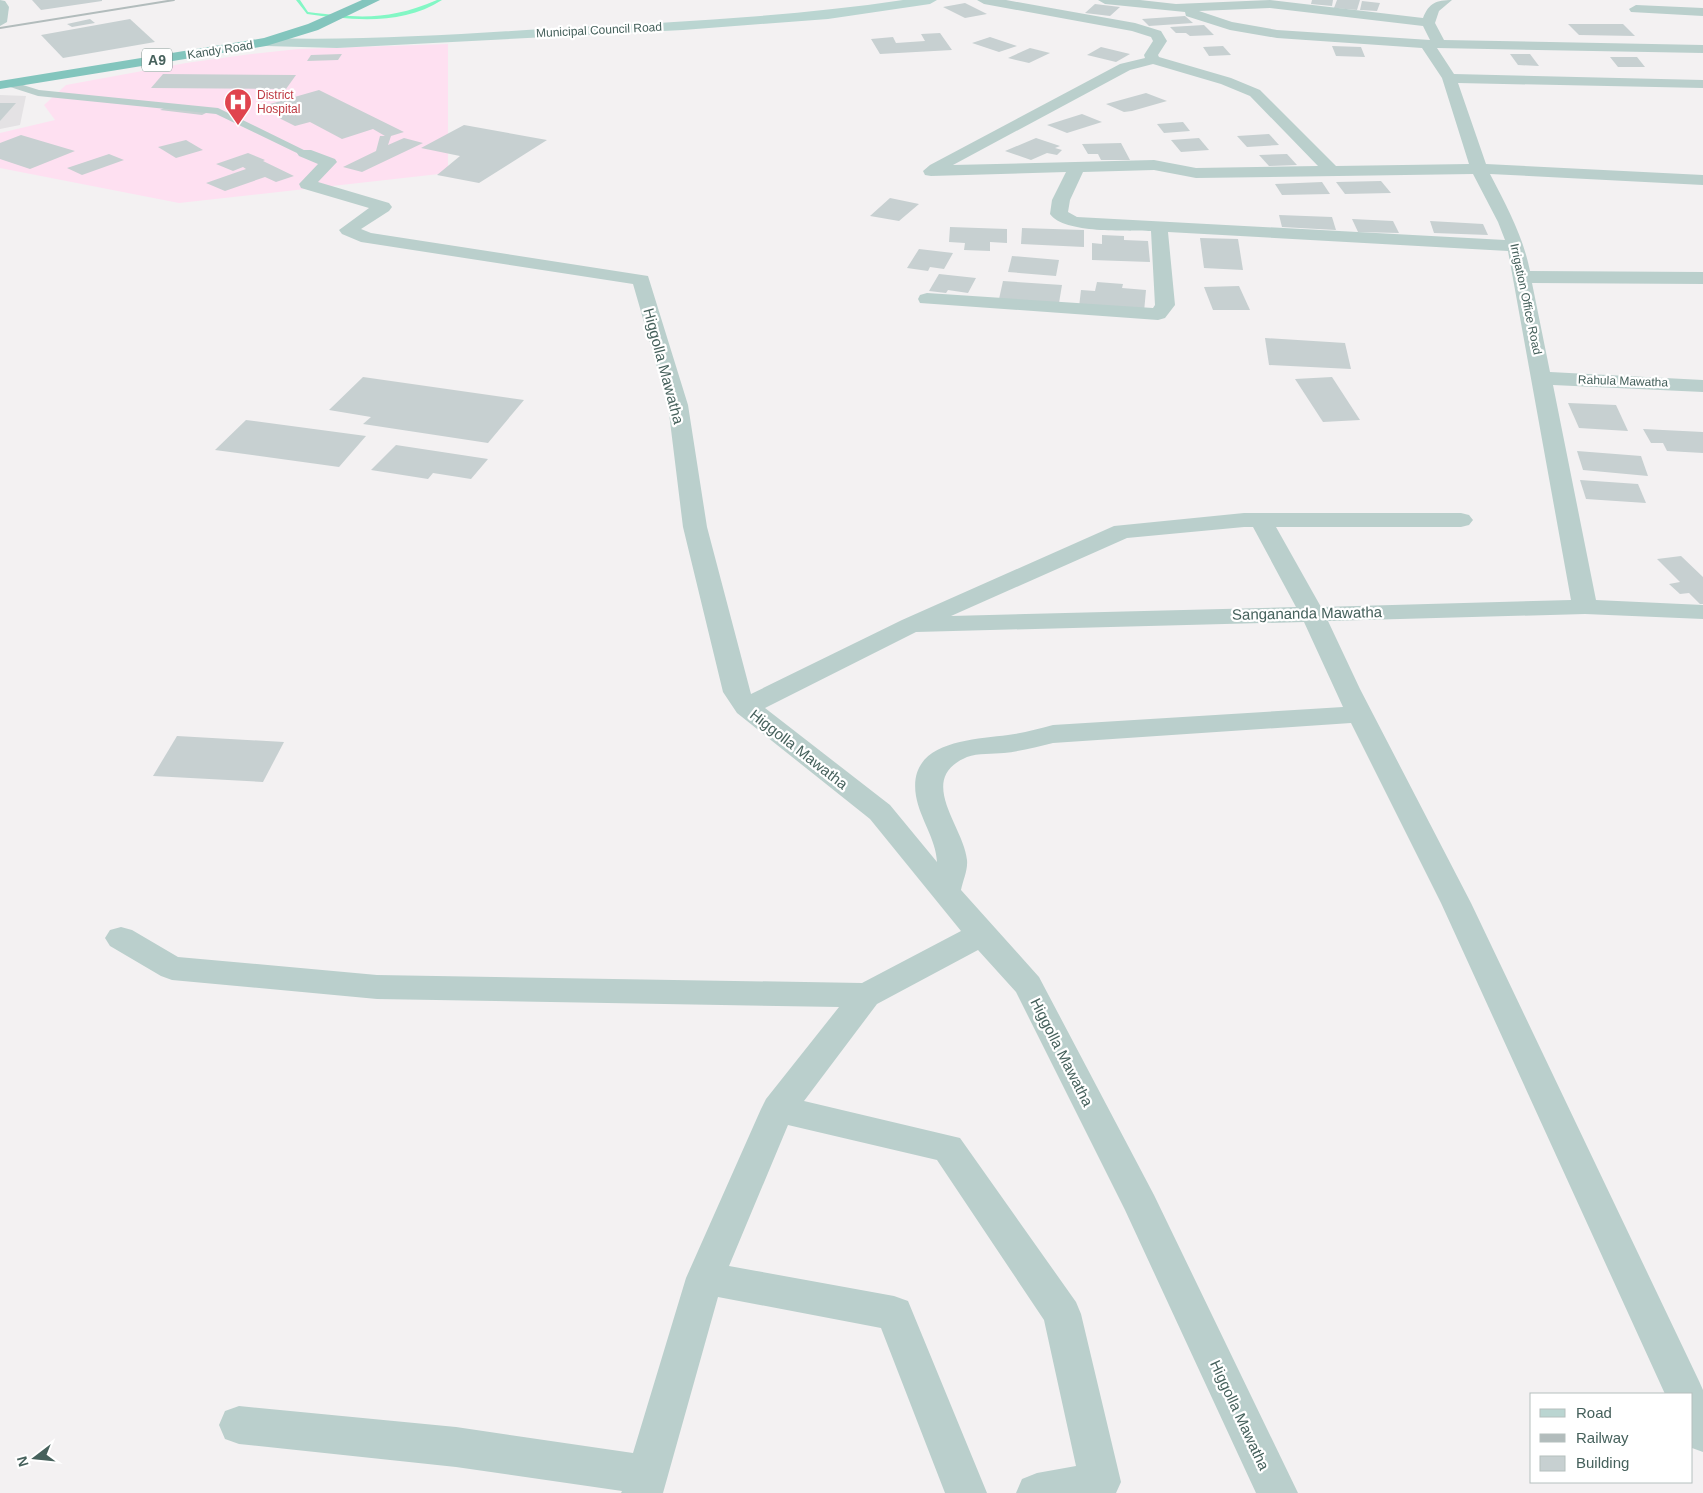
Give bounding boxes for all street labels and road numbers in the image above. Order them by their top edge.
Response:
street label: Municipal Council Road [536,20,662,40]
street label: Kandy Road [186,38,254,62]
road number: A9 [142,48,172,72]
street label: Irrigation Office Road [1507,242,1545,356]
street label: Higgolla Mawatha [640,306,688,426]
street label: Rahula Mawatha [1578,372,1669,390]
street label: Sangananda Mawatha [1232,603,1383,623]
street label: Higgolla Mawatha [747,706,852,793]
street label: Higgolla Mawatha [1027,995,1097,1110]
street label: Higgolla Mawatha [1207,1357,1273,1473]

